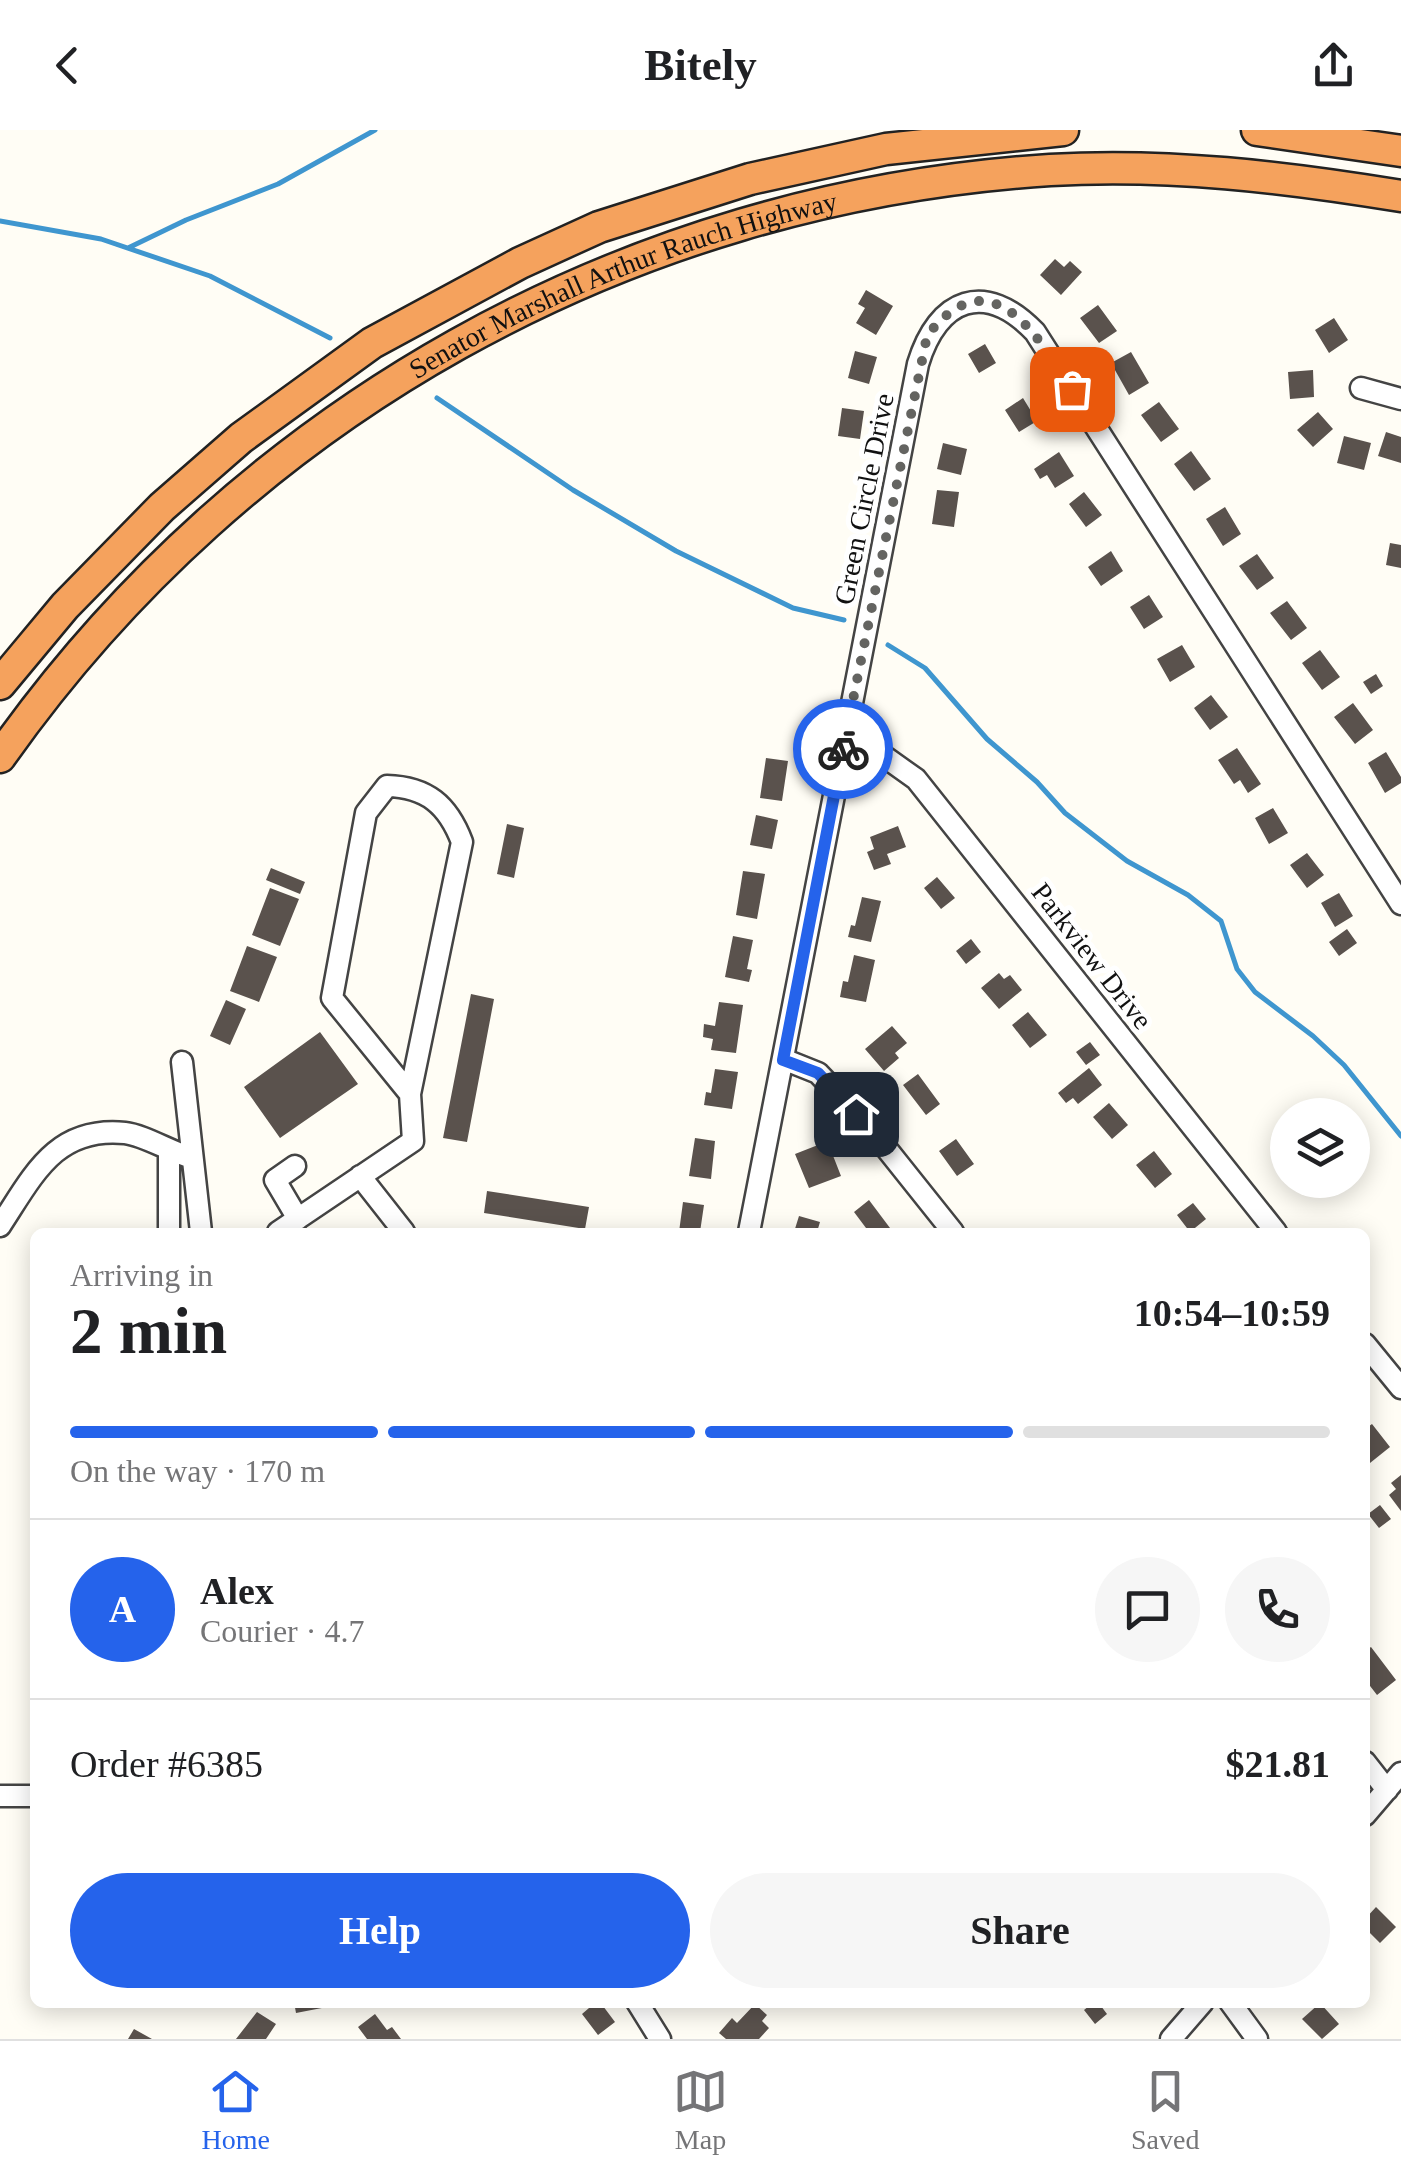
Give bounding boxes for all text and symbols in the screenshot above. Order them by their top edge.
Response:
icon: back [40,38,95,93]
icon: share [1306,38,1361,93]
text: Bitely [644,40,757,90]
street label: Senator Marshall Arthur Rauch Highway [403,185,840,385]
pin [1030,347,1115,432]
icon: bag [1045,362,1100,417]
street label: Green Circle Drive [828,391,900,607]
courier [793,699,893,799]
icon: bike [816,722,871,777]
street label: Parkview Drive [1025,877,1159,1035]
pin [814,1072,899,1157]
icon: home [829,1087,884,1142]
map controls [1270,1098,1370,1198]
button: layers [1270,1098,1370,1198]
text: Arriving in [70,1257,213,1293]
text: 10:54–10:59 [1134,1292,1330,1334]
text: 2 min [70,1295,227,1367]
text: On the way · 170 m [70,1453,325,1489]
button: chat [1095,1557,1200,1662]
button: phone [1225,1557,1330,1662]
text: Alex [200,1570,274,1612]
text: A [109,1588,136,1630]
text: Courier · 4.7 [200,1613,364,1649]
text: Order #6385 [70,1743,263,1785]
text: $21.81 [1226,1743,1330,1785]
button: Help [70,1873,690,1988]
button: Share [710,1873,1330,1988]
tab: Home [202,2064,270,2156]
tab: Map [673,2064,728,2156]
tab: Saved [1131,2064,1199,2156]

